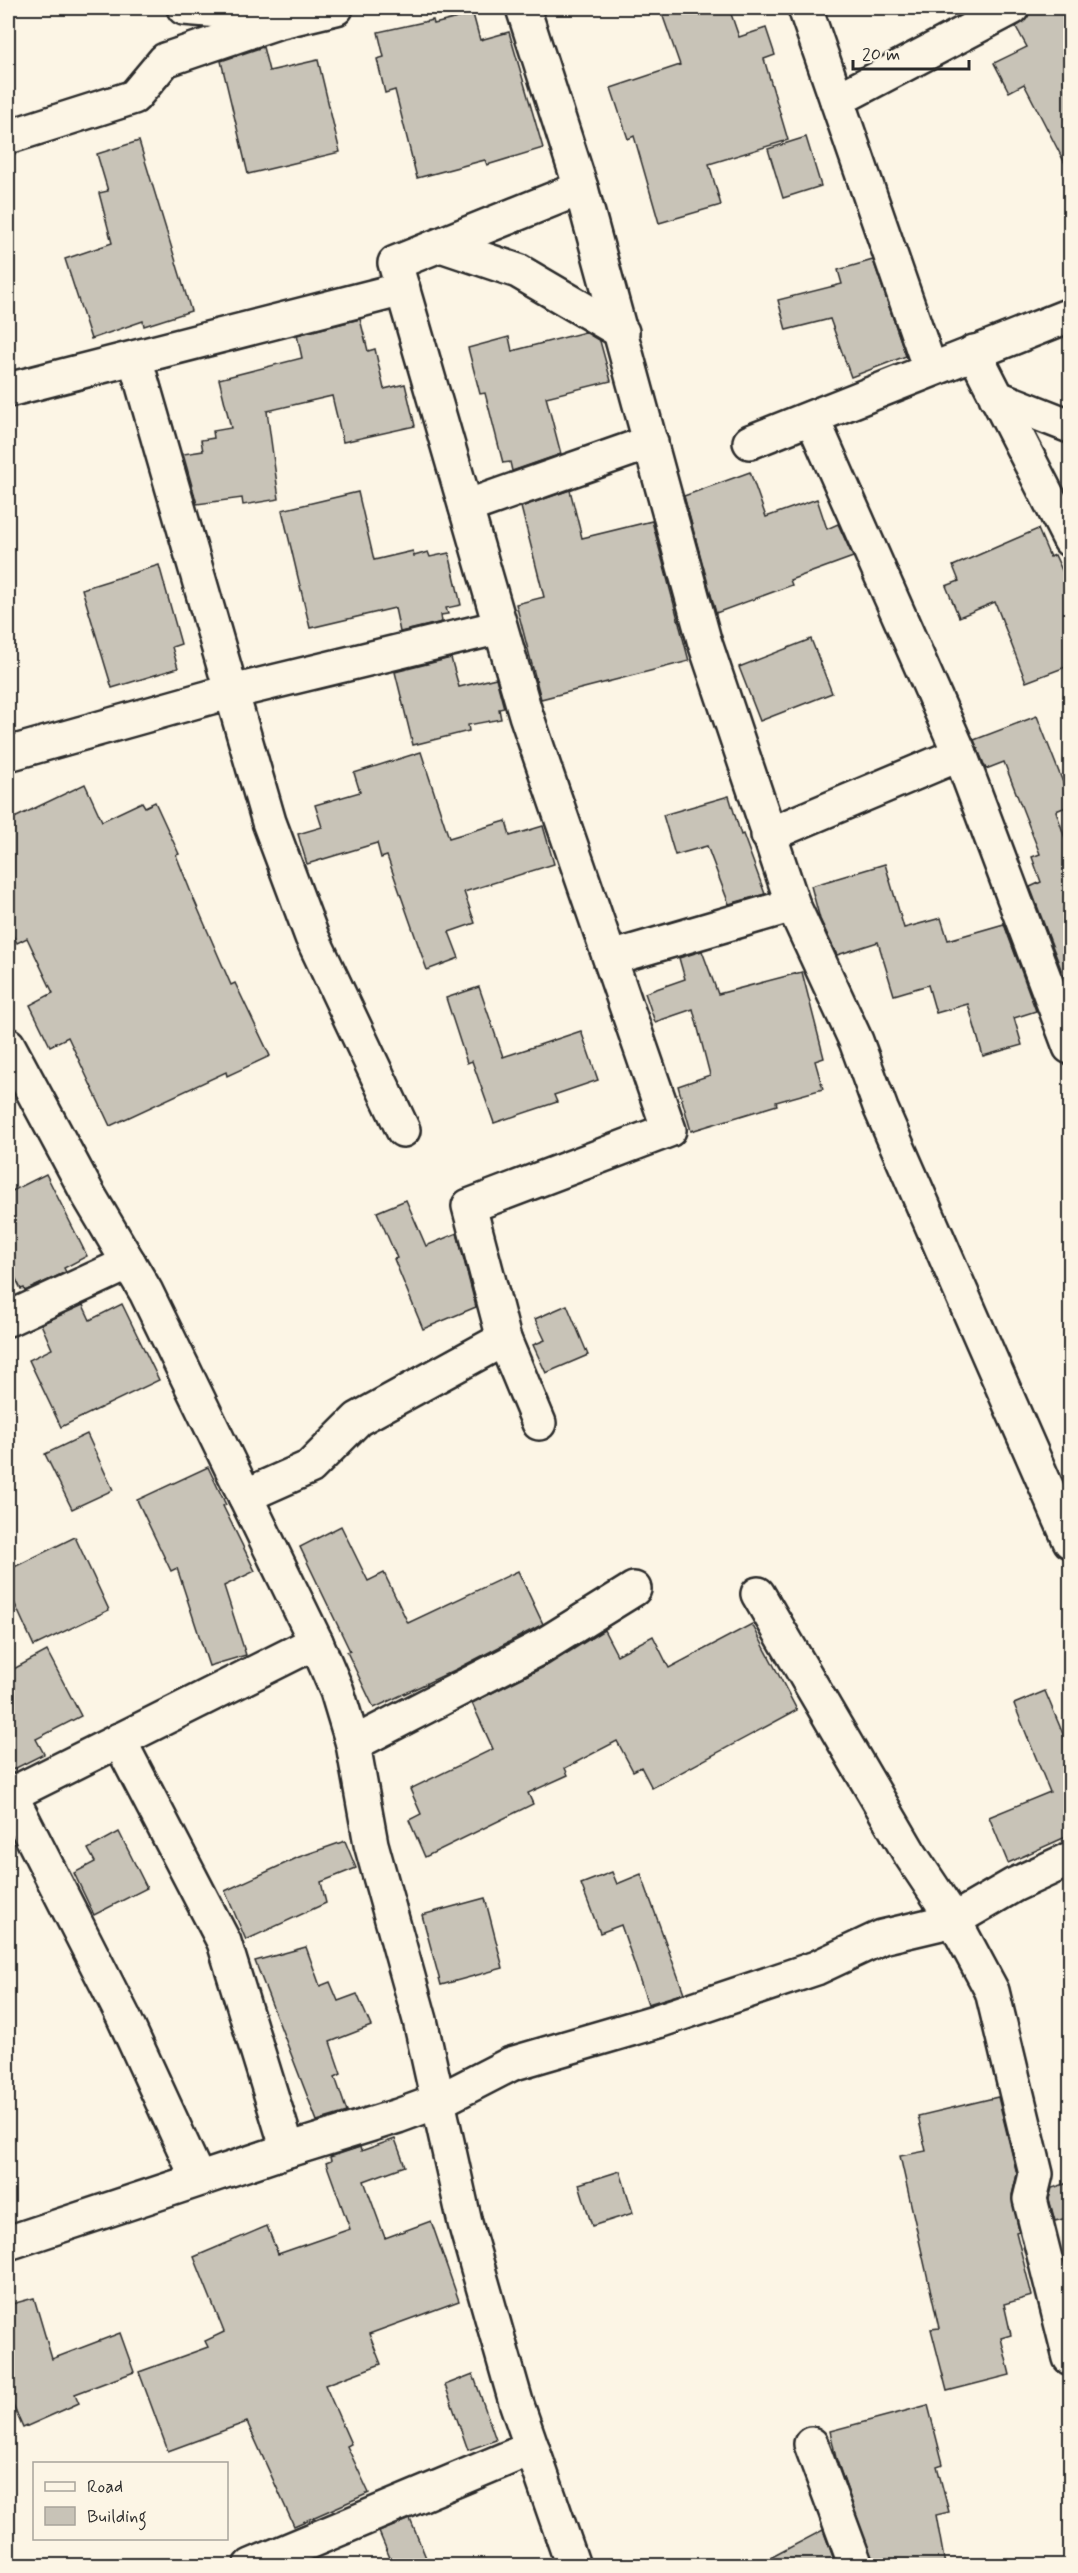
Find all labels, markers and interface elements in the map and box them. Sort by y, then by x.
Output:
scale bar [853,33,968,71]
text: 20 m [862,43,900,67]
legend [33,2462,228,2540]
text: Road [87,2475,123,2499]
text: Building [87,2505,147,2531]

